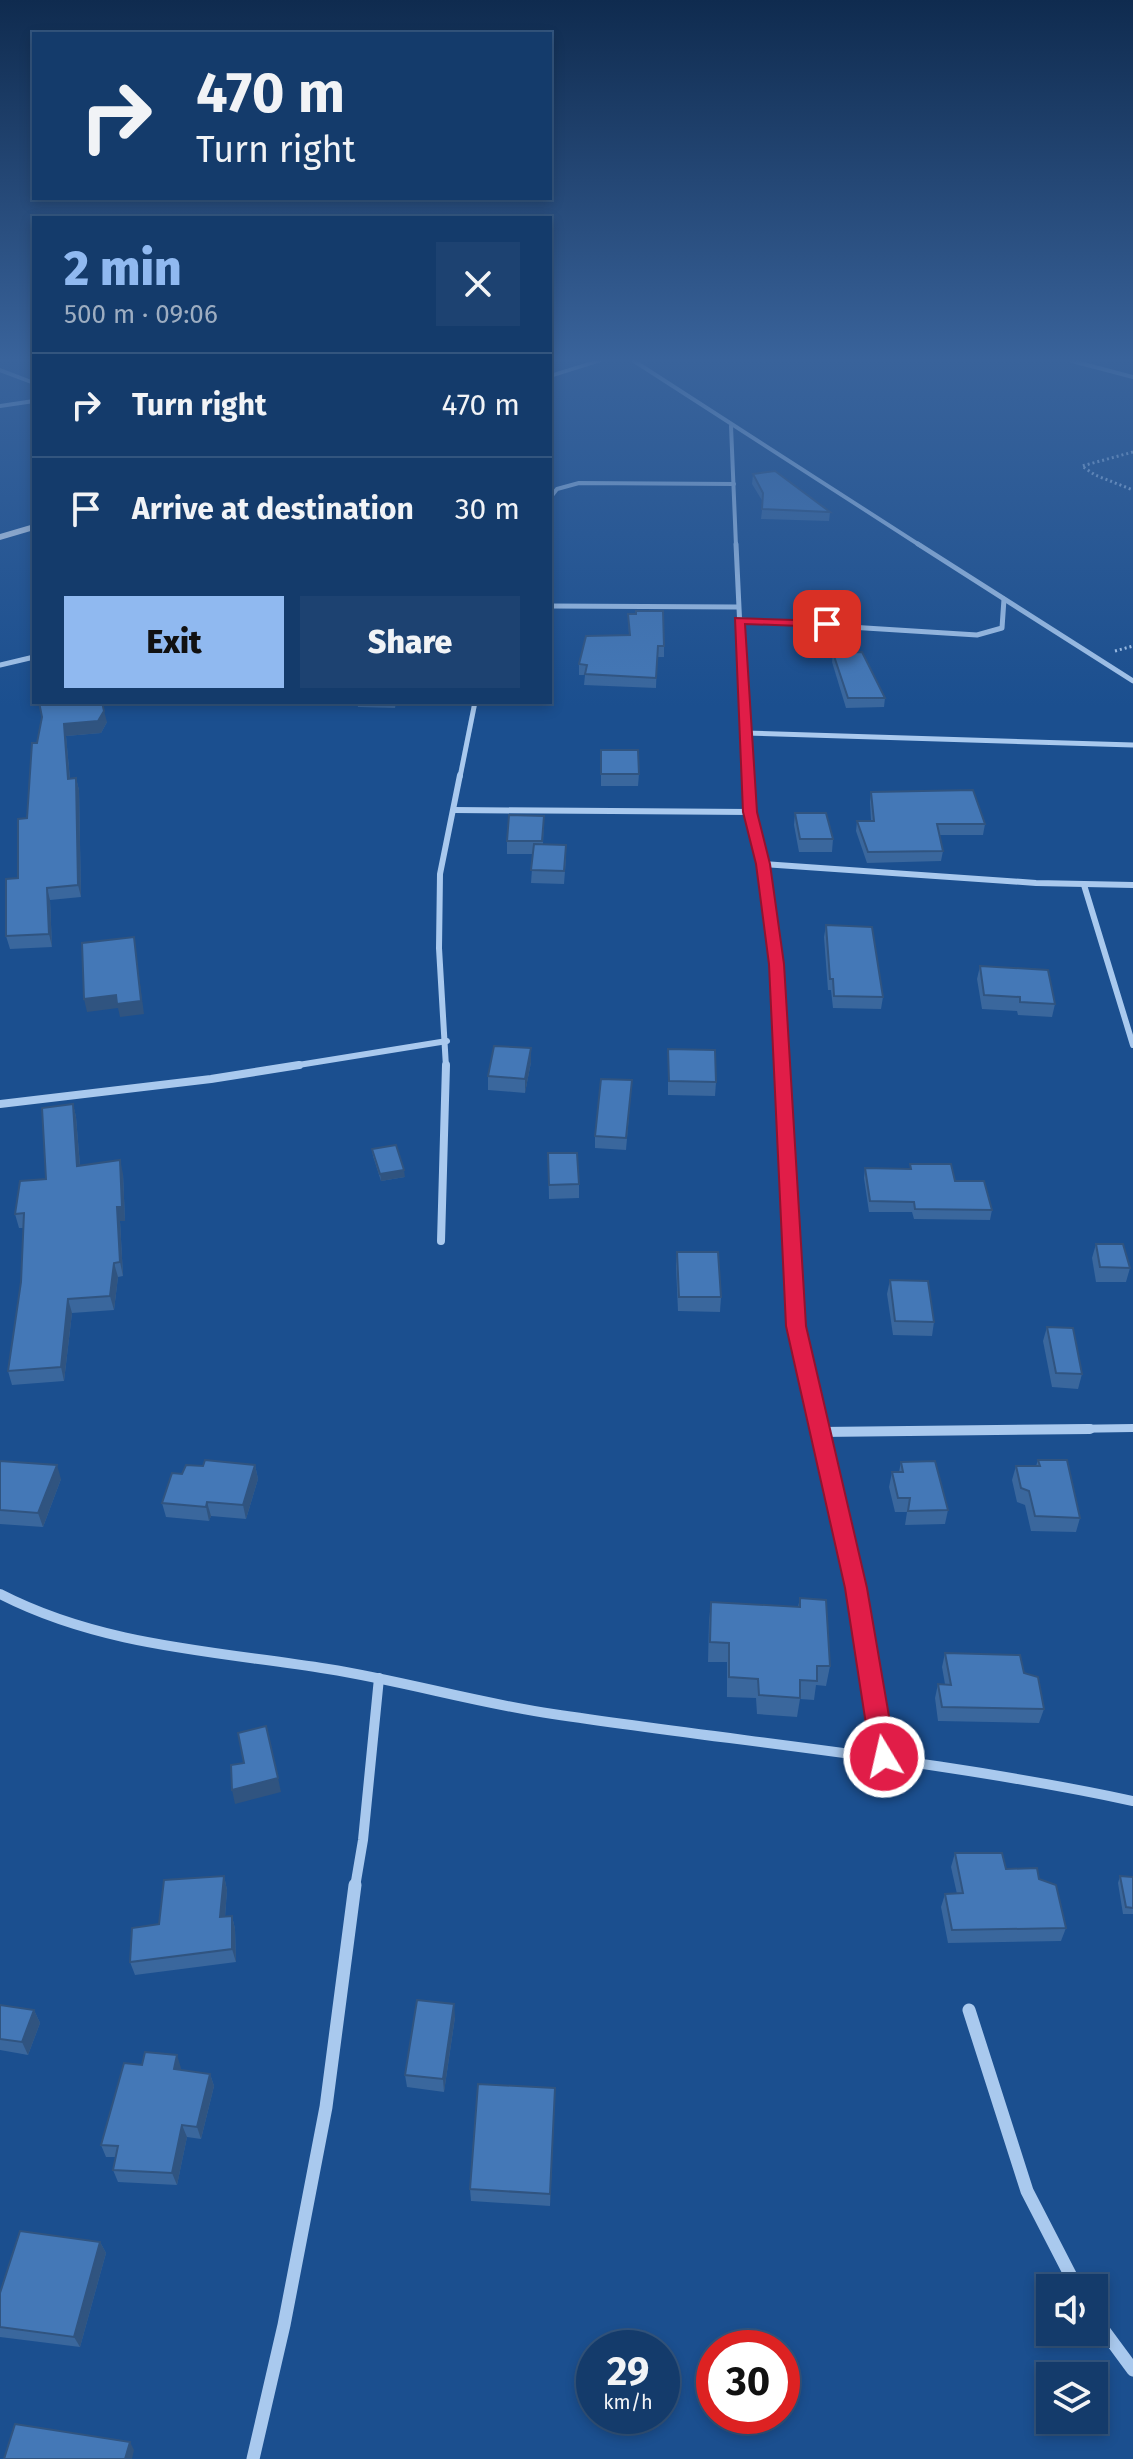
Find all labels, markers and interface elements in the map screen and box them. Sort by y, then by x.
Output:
text: 470 m [196,60,345,127]
icon: right [64,64,168,168]
text: Turn right [196,128,356,172]
text: 2 min [64,240,182,298]
button: close [436,242,520,326]
text: 500 m · 09:06 [64,299,218,330]
icon: right [64,383,108,427]
text: Turn right [132,387,267,423]
text: 470 m [441,387,520,423]
icon: arrive [64,487,108,531]
text: Arrive at destination [132,491,414,527]
text: 30 m [455,491,520,527]
pin [793,590,861,658]
button: Exit [64,596,284,688]
button: Share [300,596,520,688]
icon: arrive [805,602,849,646]
position arrow [842,1715,926,1799]
map controls [1036,2274,1108,2434]
button: sound [1036,2274,1108,2346]
speed limit sign: 30 [696,2330,800,2434]
text: 29 [607,2348,649,2396]
button: layers [1036,2362,1108,2434]
text: km/h [603,2390,653,2414]

